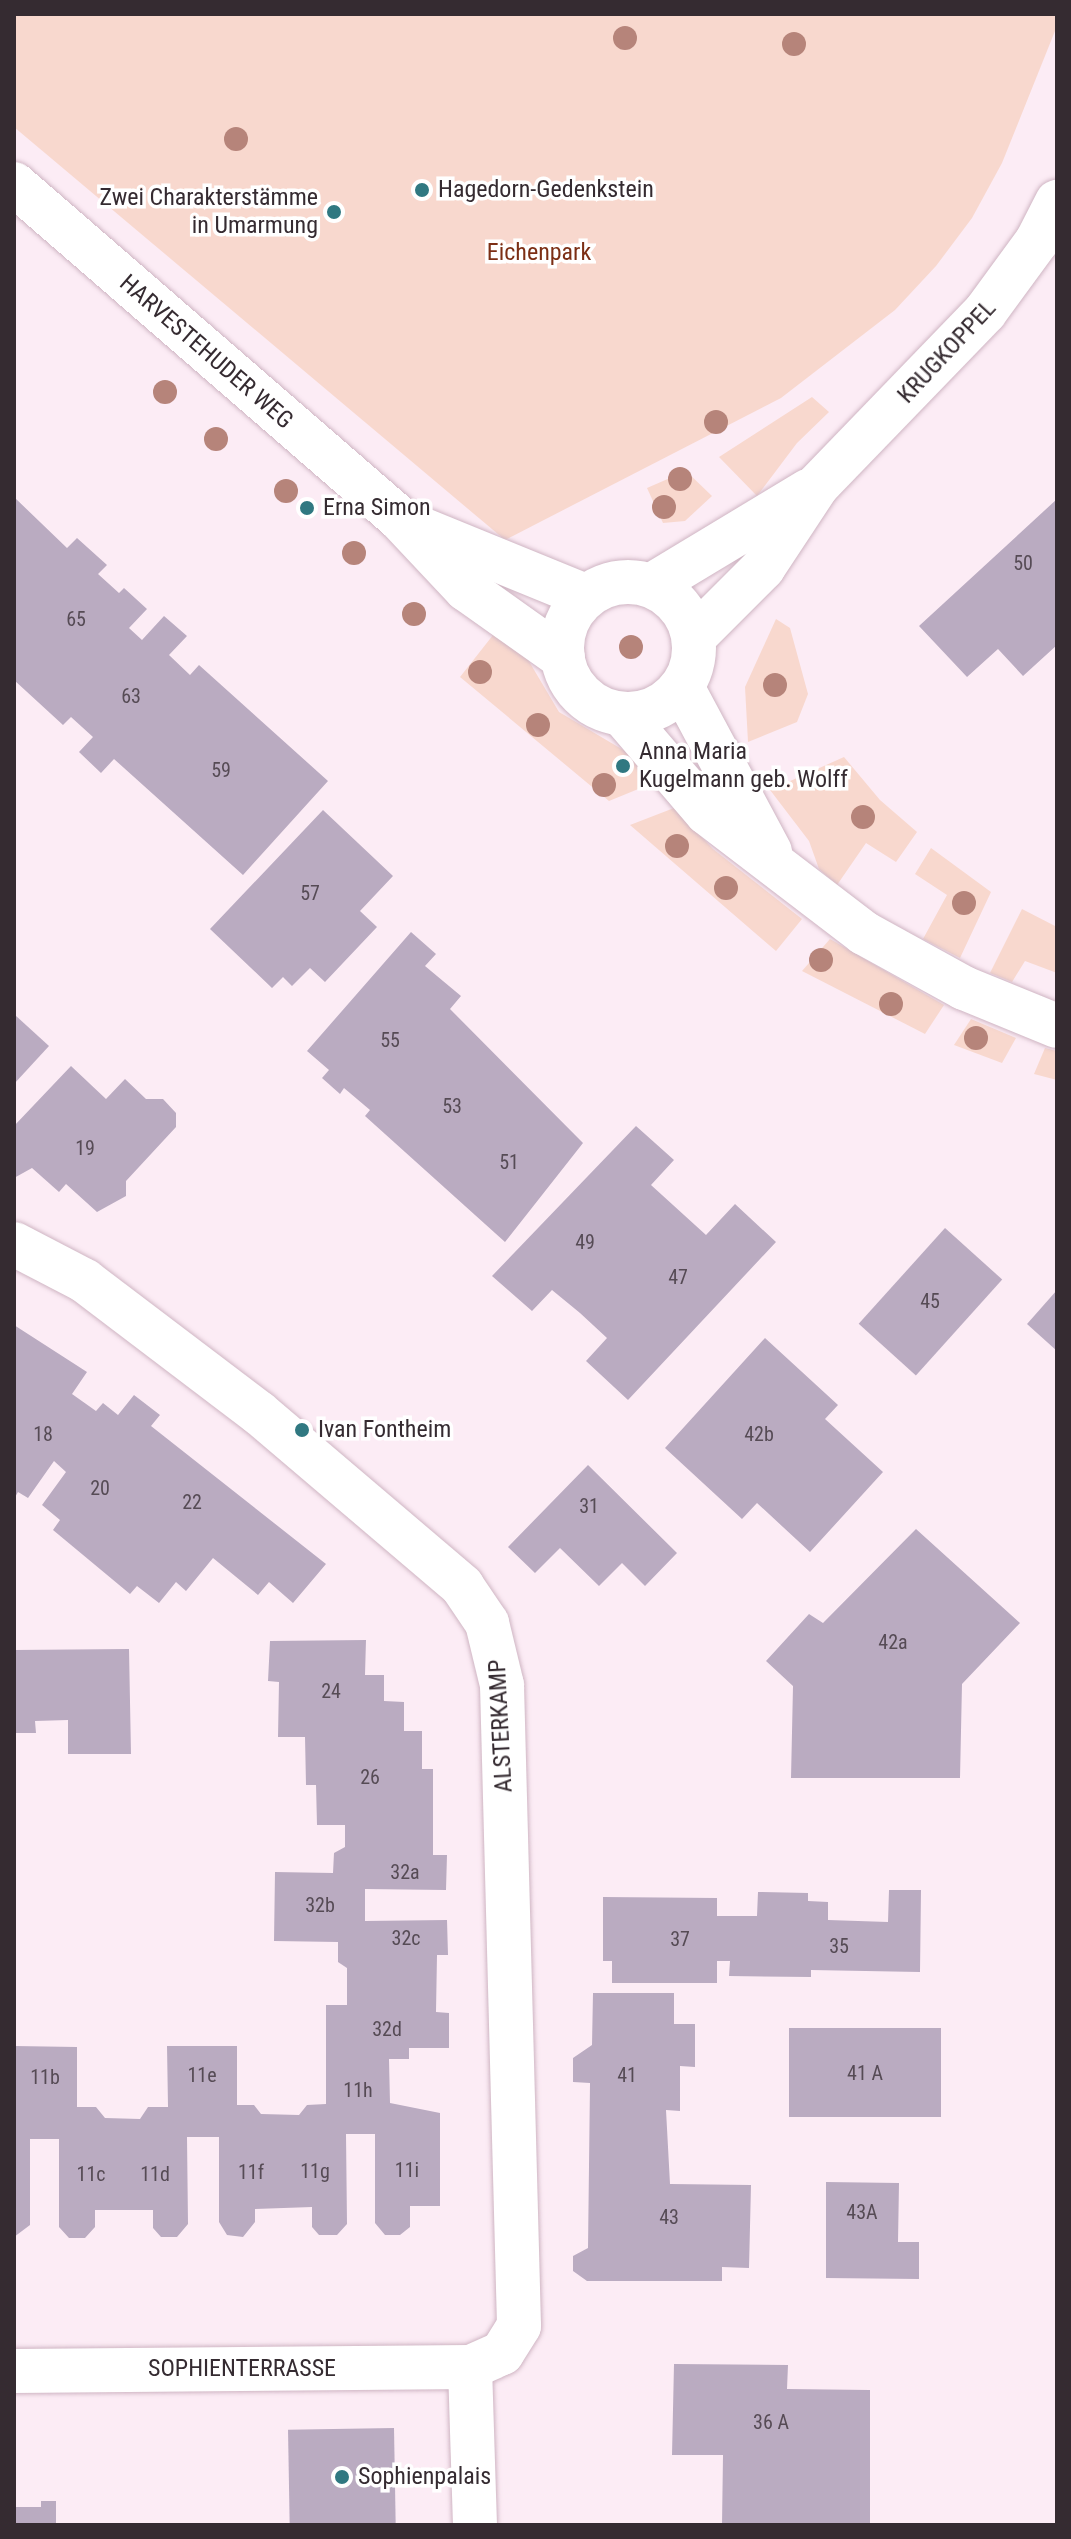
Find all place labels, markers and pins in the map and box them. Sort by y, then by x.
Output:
place label: Hagedorn-Gedenkstein [438,176,654,204]
marker: Hagedorn-Gedenkstein [413,181,431,199]
place label: Zwei Charakterstämme in Umarmung [99,184,318,240]
marker: Zwei Charakterstämme in Umarmung [325,203,343,221]
place label: Erna Simon [323,494,431,522]
marker: Erna Simon [298,499,316,517]
place label: Anna Maria Kugelmann geb. Wolff [639,738,848,794]
marker: Anna Maria Kugelmann geb. Wolff [614,757,632,775]
place label: Ivan Fontheim [318,1416,451,1444]
marker: Ivan Fontheim [293,1421,311,1439]
place label: Sophienpalais [358,2463,491,2491]
marker: Sophienpalais [333,2468,351,2486]

